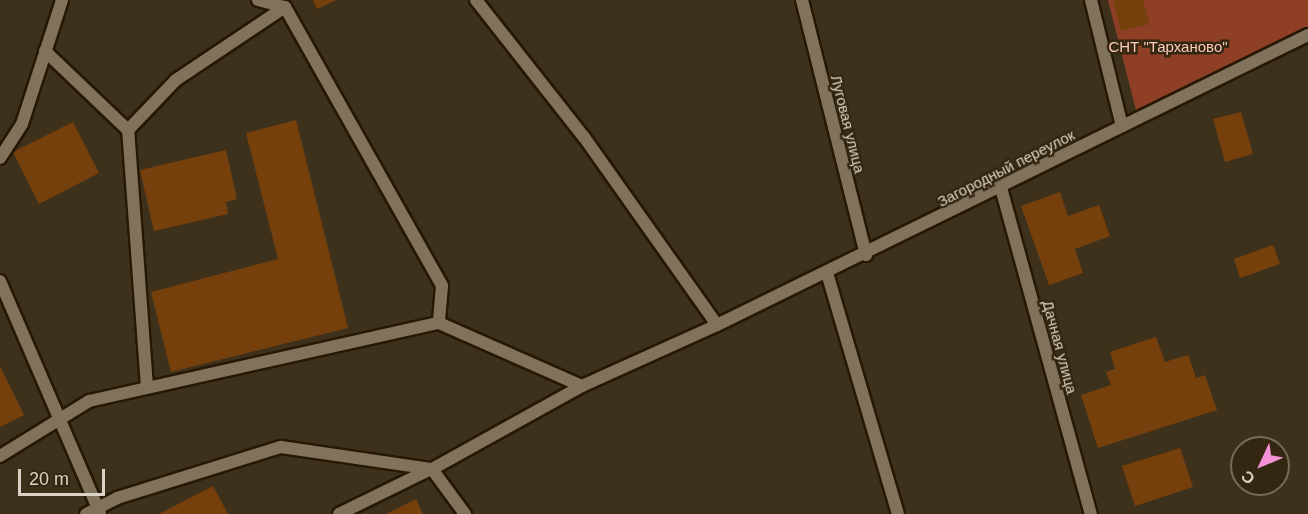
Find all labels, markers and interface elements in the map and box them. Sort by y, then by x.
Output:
park label: СНТ "Тарханово" [1108,38,1228,56]
street label: Луговая улица [827,73,869,175]
street label: Загородный переулок [934,126,1078,210]
street label: Дачная улица [1039,298,1081,396]
north arrow [1230,436,1290,496]
scale bar [21,457,108,495]
text: С [1238,467,1258,488]
text: 20 m [29,469,69,489]

